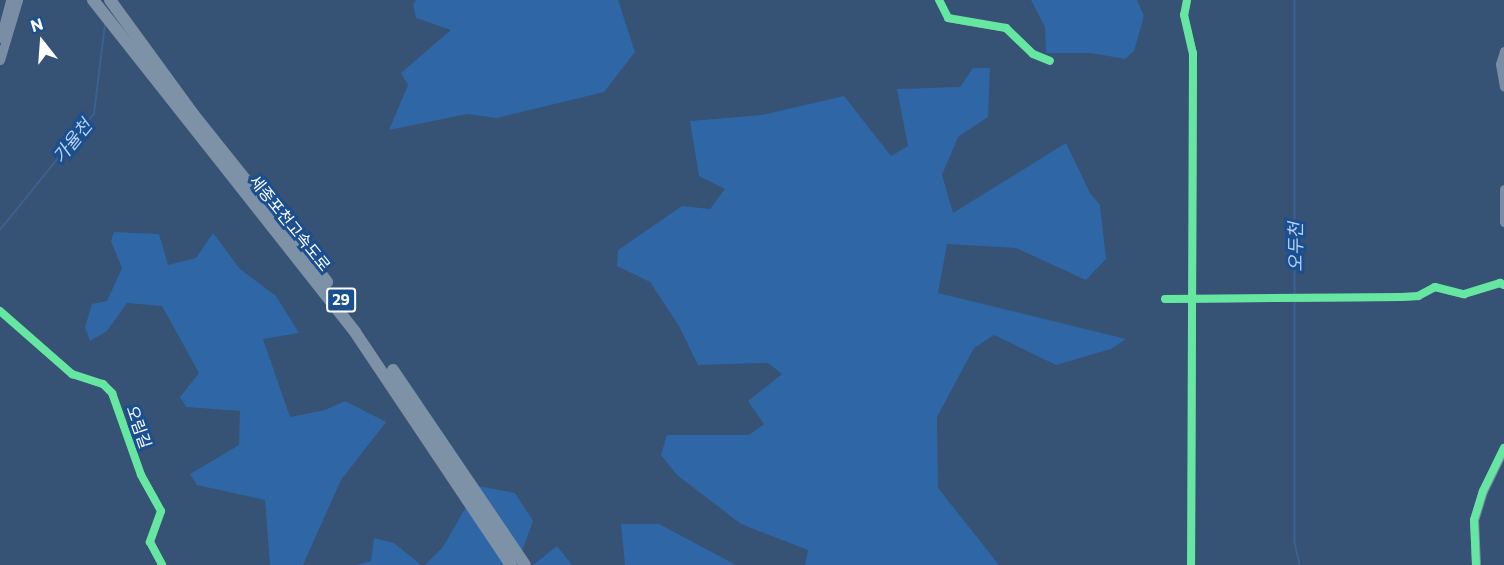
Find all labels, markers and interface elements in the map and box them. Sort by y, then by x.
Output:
north arrow [12,12,72,72]
text: N [28,13,45,35]
water label: 가율천 [48,115,96,167]
street label: 세종포천고속도로 [245,171,335,275]
water label: 오두천 [1284,222,1306,272]
road number: 29 [326,288,356,312]
street label: 오림길 [123,403,155,451]

